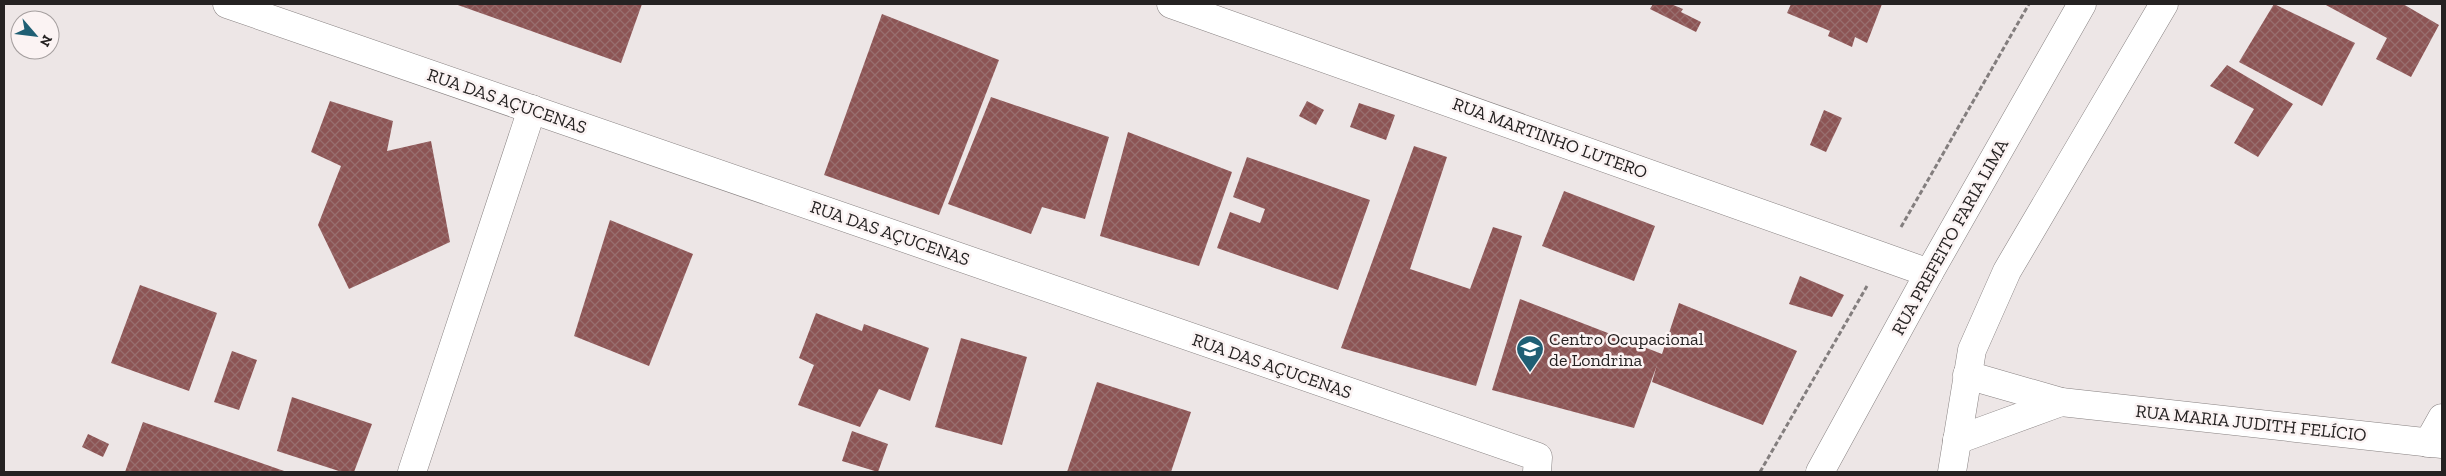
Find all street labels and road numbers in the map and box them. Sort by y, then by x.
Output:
street label: RUA DAS AÇUCENAS [424,63,590,139]
street label: RUA MARTINHO LUTERO [1450,92,1650,184]
street label: RUA PREFEITO FARIA LIMA [1887,135,2013,339]
street label: RUA DAS AÇUCENAS [807,195,973,271]
street label: RUA DAS AÇUCENAS [1189,328,1355,404]
street label: RUA MARIA JUDITH FELÍCIO [2134,400,2368,446]

